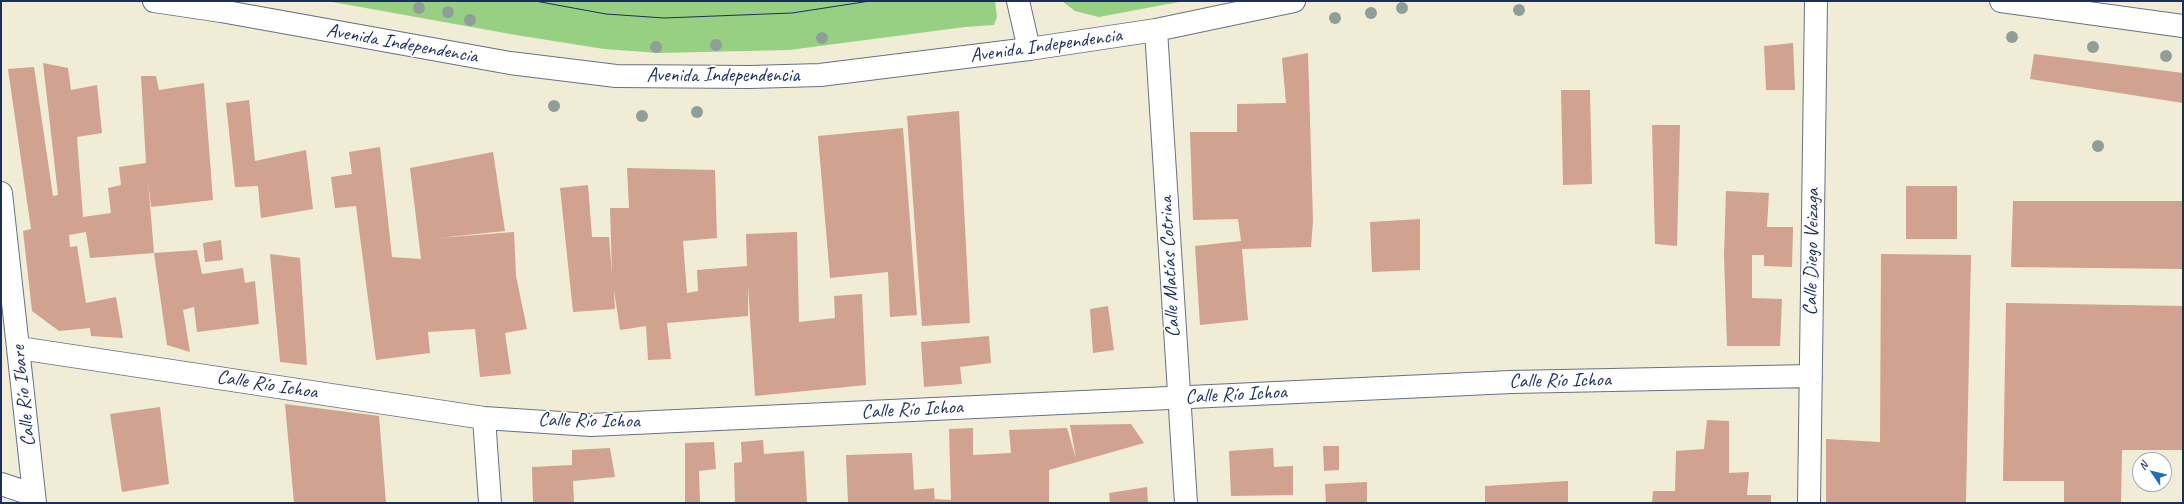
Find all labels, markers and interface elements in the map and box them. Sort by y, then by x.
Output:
street label: Avenida Independencia [325,19,479,69]
street label: Avenida Independencia [969,23,1123,69]
street label: Avenida Independencia [646,64,800,88]
street label: Calle Diego Veizaga [1799,188,1825,316]
street label: Calle Matías Cotrina [1154,196,1186,338]
street label: Calle Río Ibare [7,344,41,448]
street label: Calle Río Ichoa [215,365,319,405]
street label: Calle Río Ichoa [1509,368,1611,394]
street label: Calle Río Ichoa [1185,380,1287,410]
street label: Calle Río Ichoa [861,395,963,425]
street label: Calle Río Ichoa [538,408,640,434]
north arrow [2132,452,2172,492]
text: N [2135,459,2151,472]

